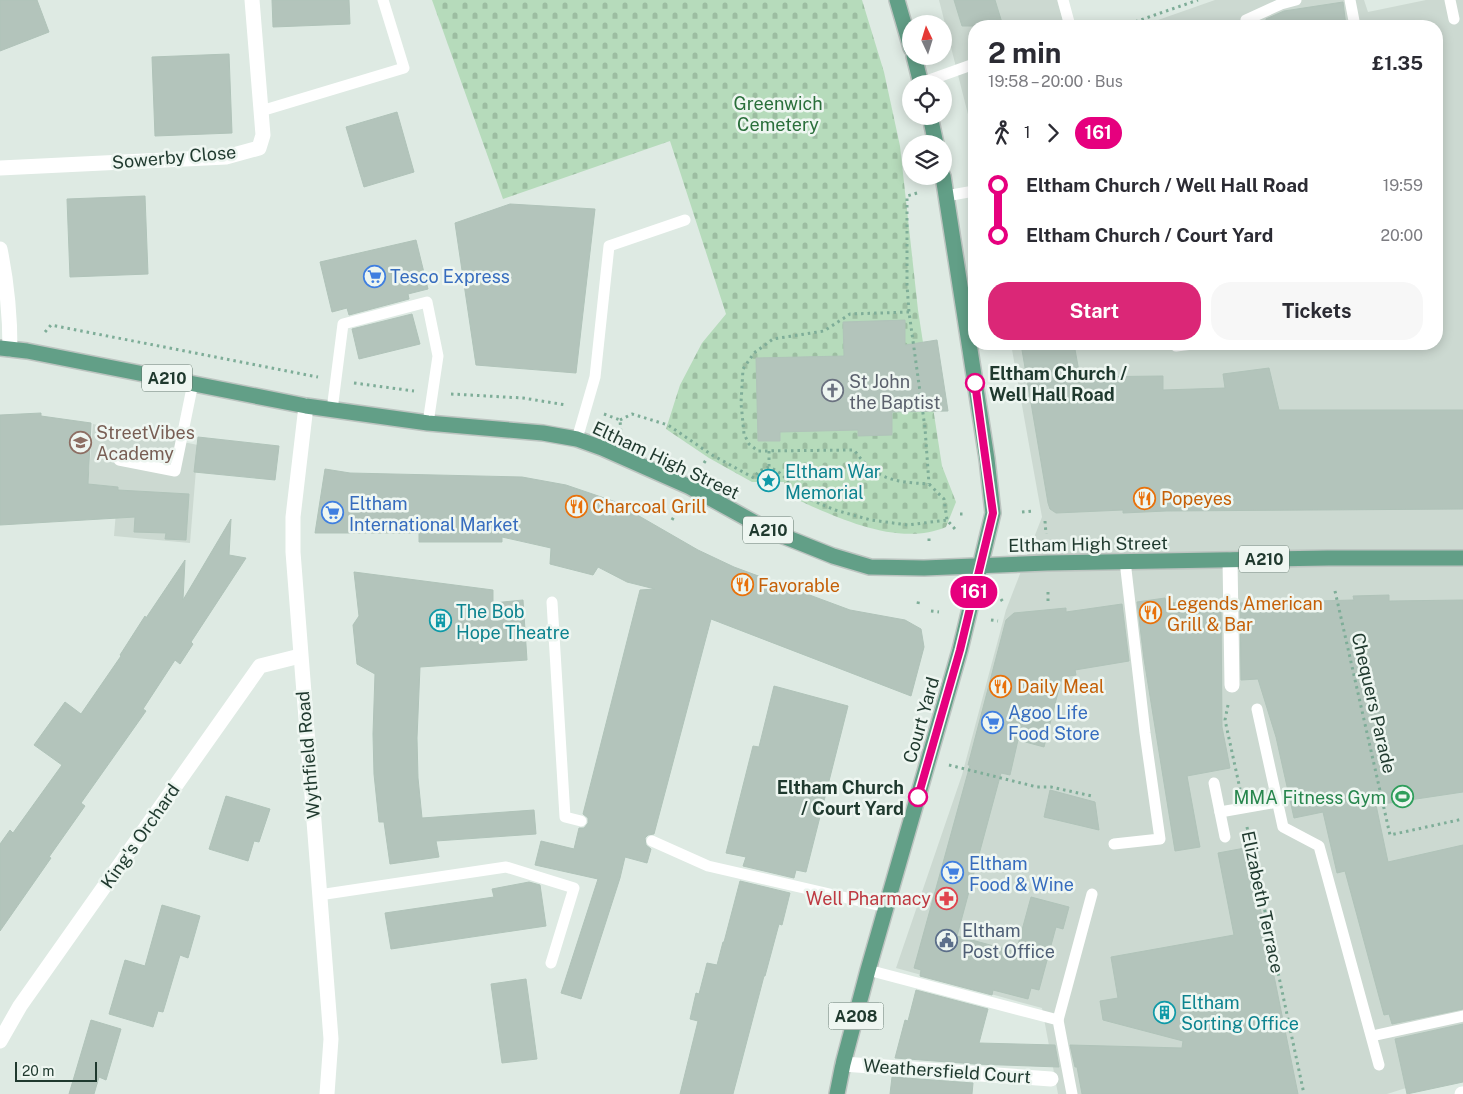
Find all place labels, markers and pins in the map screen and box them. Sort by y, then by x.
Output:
supermarket icon: Tesco Express [362,264,386,288]
place label: Tesco Express [390,266,510,287]
place label: Eltham Church / Well Hall Road [989,363,1127,405]
place label: St John the Baptist [849,371,941,413]
marker: Eltham Church / Well Hall Road [965,373,985,393]
church icon: St John the Baptist [821,379,845,403]
place label: StreetVibes Academy [96,422,195,464]
school or university icon: StreetVibes Academy [68,430,92,454]
place label: Eltham War Memorial [785,461,881,503]
place icon: Eltham War Memorial [757,469,781,493]
restaurant icon: Popeyes [1133,486,1157,510]
place label: Popeyes [1161,488,1232,509]
place label: Eltham International Market [349,493,519,535]
restaurant icon: Charcoal Grill [564,494,588,518]
place label: Charcoal Grill [592,496,707,517]
supermarket icon: Eltham International Market [321,501,345,525]
restaurant icon: Favorable [730,573,754,597]
place label: Favorable [758,575,840,596]
place label: Legends American Grill & Bar [1167,593,1323,635]
place label: The Bob Hope Theatre [456,601,570,643]
restaurant icon: Legends American Grill & Bar [1139,601,1163,625]
building icon: The Bob Hope Theatre [428,609,452,633]
restaurant icon: Daily Meal [989,674,1013,698]
place label: Daily Meal [1017,676,1104,697]
place label: Agoo Life Food Store [1008,702,1100,744]
supermarket icon: Agoo Life Food Store [980,710,1004,734]
place label: Eltham Church / Court Yard [777,777,904,819]
sports icon: MMA Fitness Gym [1390,785,1414,809]
marker: Eltham Church / Court Yard [908,787,928,807]
place label: MMA Fitness Gym [1233,787,1386,808]
place label: Eltham Food & Wine [969,853,1074,895]
supermarket icon: Eltham Food & Wine [941,861,965,885]
pharmacy icon: Well Pharmacy [935,886,959,910]
place label: Well Pharmacy [806,888,931,909]
place label: Eltham Post Office [962,920,1055,962]
public building icon: Eltham Post Office [934,928,958,952]
place label: Eltham Sorting Office [1181,992,1299,1034]
building icon: Eltham Sorting Office [1153,1000,1177,1024]

